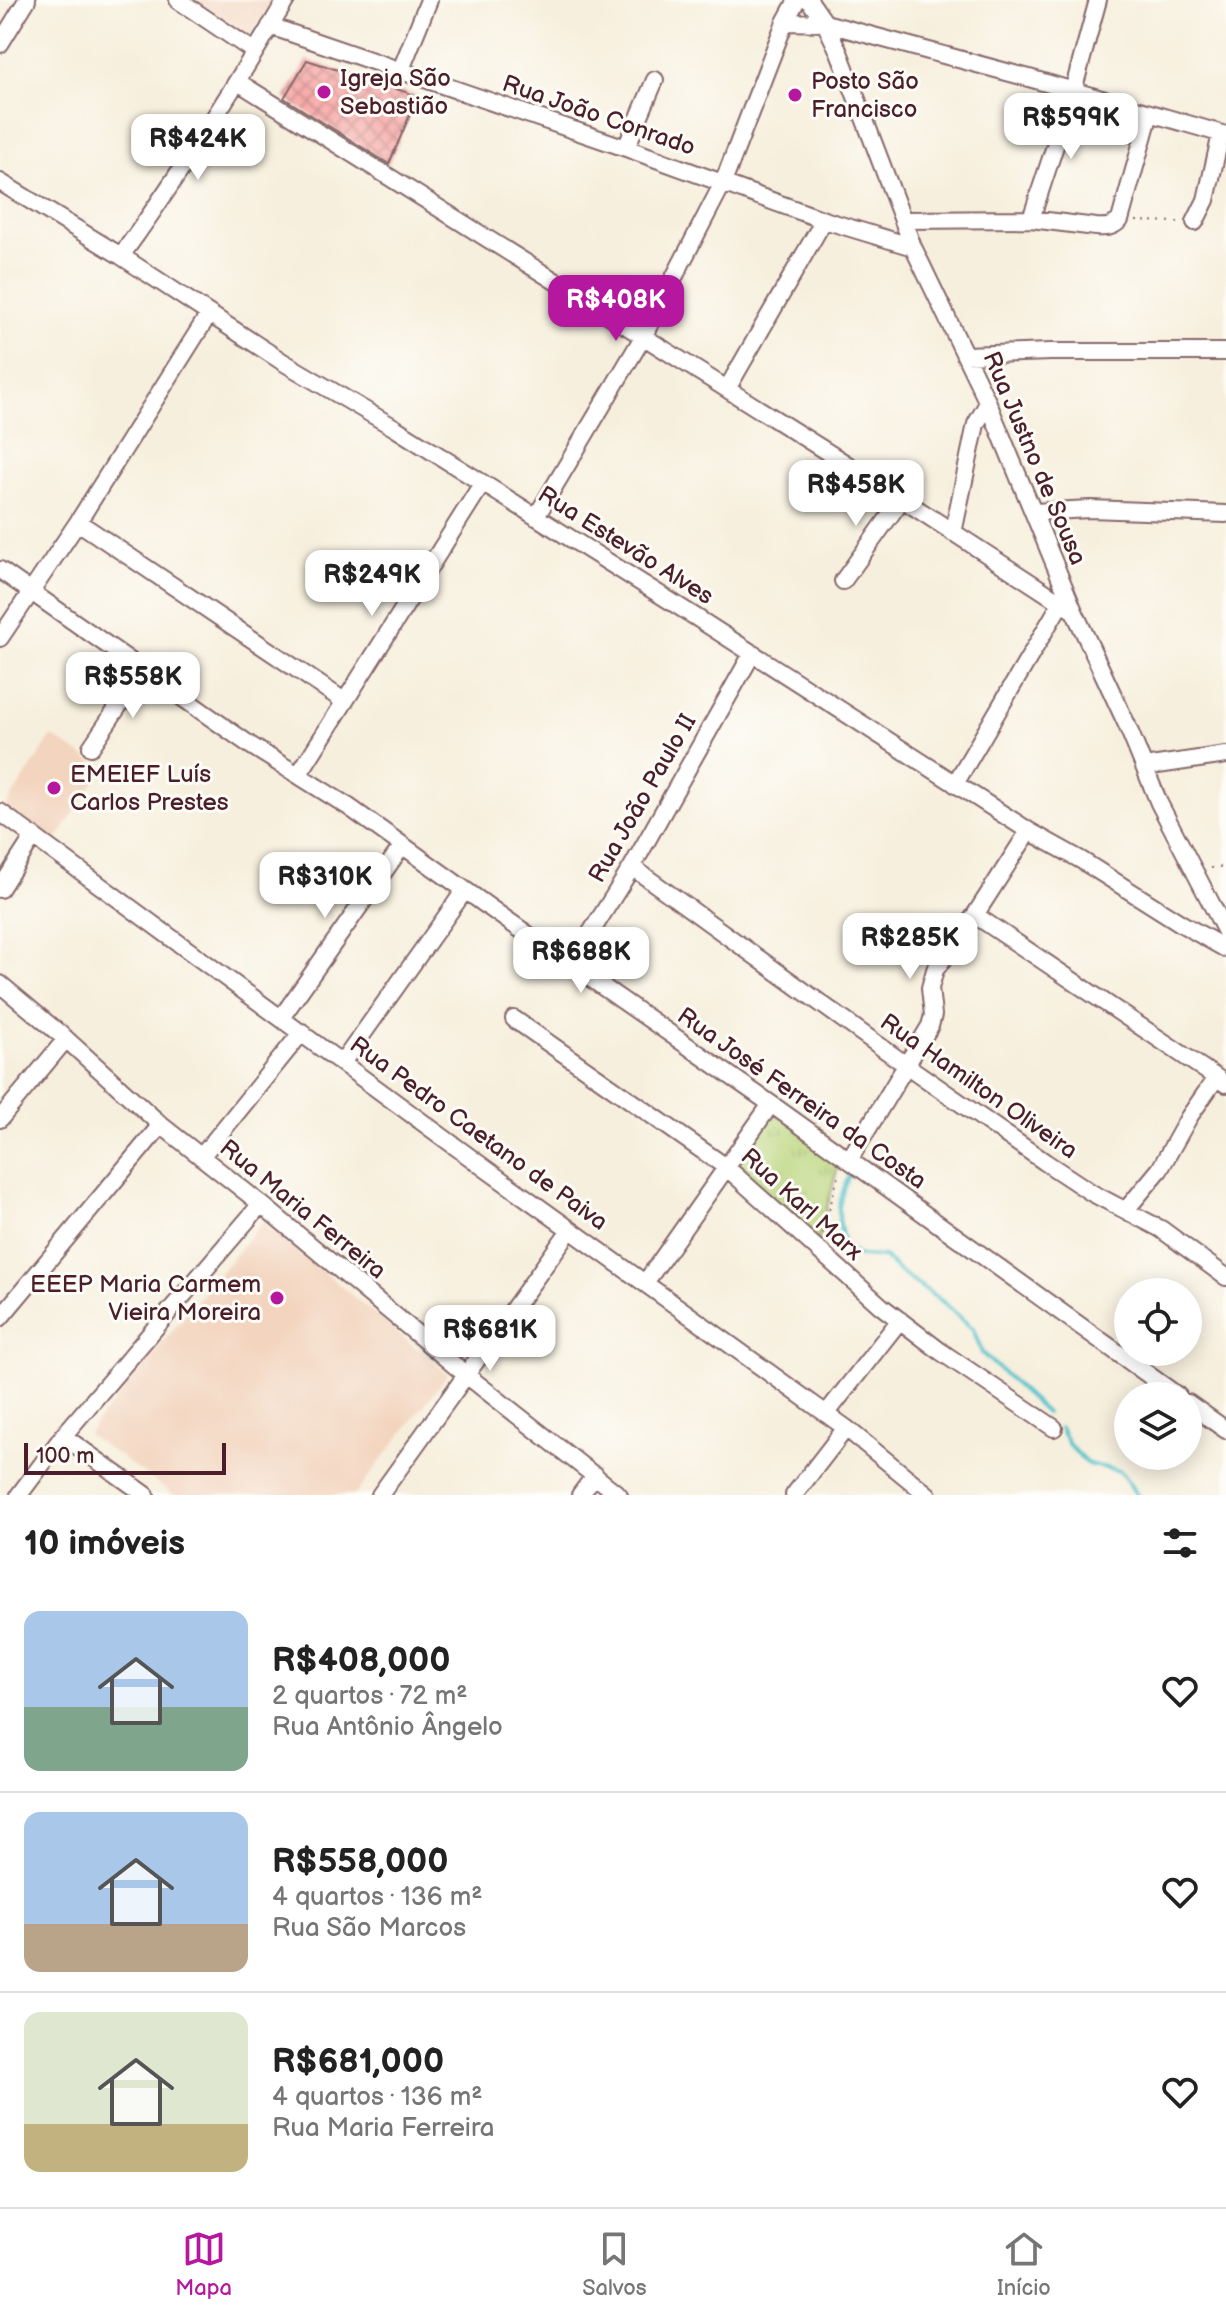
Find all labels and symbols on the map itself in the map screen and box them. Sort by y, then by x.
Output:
place label: Igreja São Sebastião [340,64,451,121]
place label: Posto São Francisco [811,67,919,124]
street label: Rua João Conrado [499,69,699,162]
marker: Igreja São Sebastião [315,83,333,101]
marker: Posto São Francisco [786,86,804,104]
pin: R$599K [1006,93,1136,161]
pin: R$424K [133,114,263,182]
pin: R$408K [551,275,681,343]
street label: Rua Justno de Sousa [977,347,1093,569]
pin: R$458K [791,460,921,528]
street label: Rua Estevão Alves [533,480,719,611]
pin: R$249K [307,550,437,618]
pin: R$558K [68,652,198,720]
street label: Rua João Paulo II [582,709,702,888]
place label: EMEIEF Luís Carlos Prestes [70,760,229,817]
marker: EMEIEF Luís Carlos Prestes [45,779,63,797]
pin: R$310K [260,852,390,920]
pin: R$285K [845,913,975,981]
pin: R$688K [516,927,646,995]
street label: Rua José Ferreira da Costa [672,1001,932,1195]
street label: Rua Hamilton Oliveira [875,1007,1083,1165]
street label: Rua Pedro Caetano de Paiva [344,1030,613,1237]
street label: Rua Maria Ferreira [214,1133,392,1285]
street label: Rua Karl Marx [735,1142,869,1267]
place label: EEEP Maria Carmem Vieira Moreira [30,1270,261,1327]
marker: EEEP Maria Carmem Vieira Moreira [268,1289,286,1307]
pin: R$681K [425,1305,555,1373]
scale bar [24,1439,226,1475]

